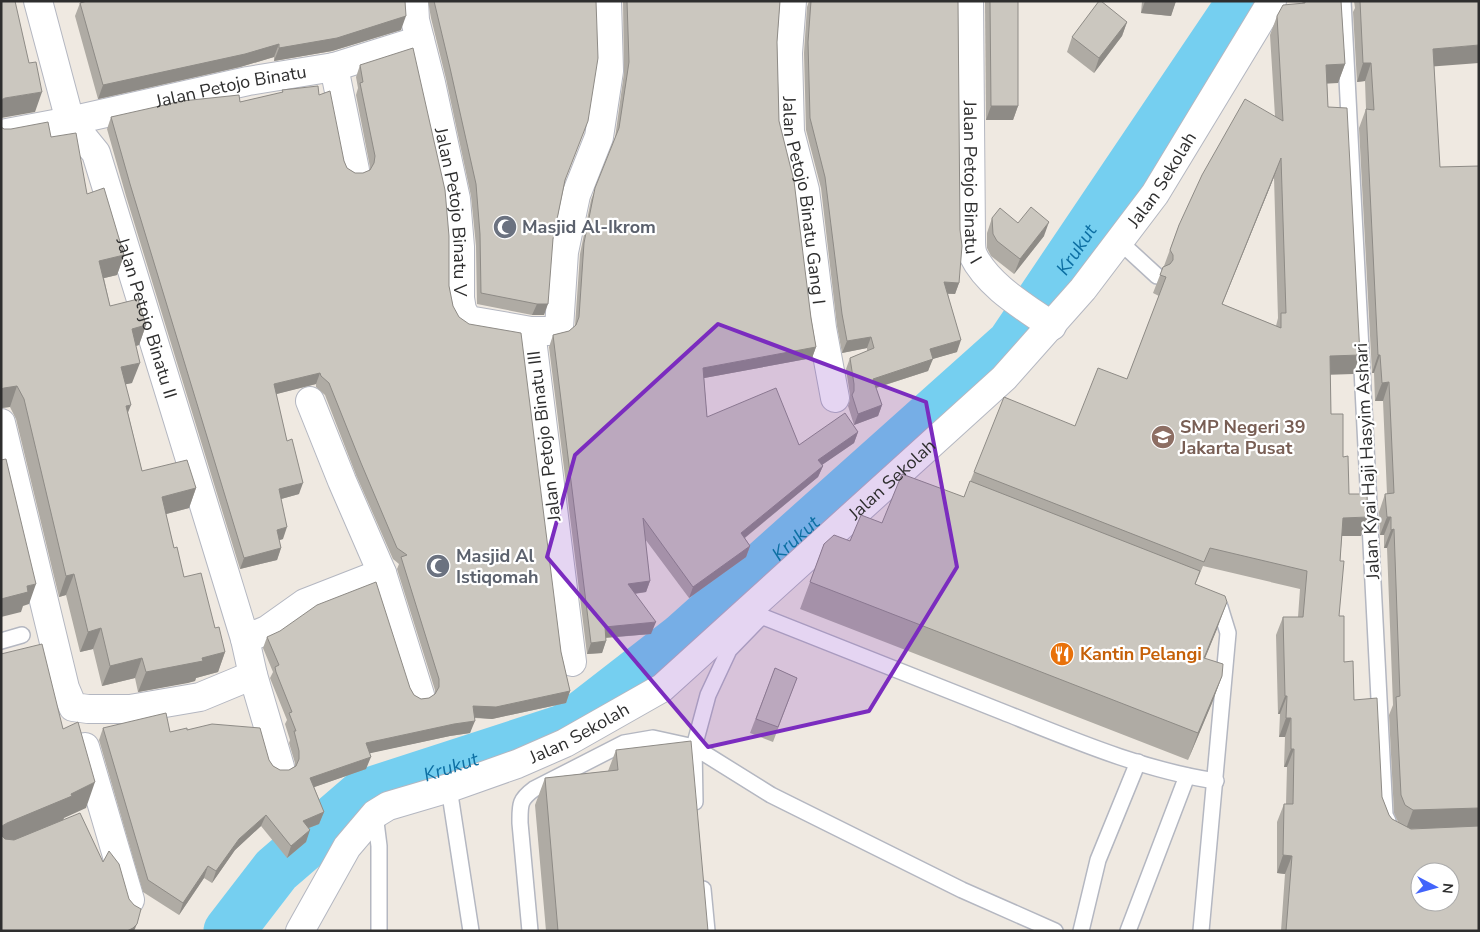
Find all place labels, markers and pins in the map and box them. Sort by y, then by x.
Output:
mosque icon: Masjid Al-Ikrom [492,214,518,240]
place label: Masjid Al-Ikrom [522,215,656,239]
place label: SMP Negeri 39 Jakarta Pusat [1179,415,1306,460]
school or university icon: SMP Negeri 39 Jakarta Pusat [1150,424,1176,450]
place label: Masjid Al Istiqomah [456,544,539,589]
mosque icon: Masjid Al Istiqomah [425,553,451,579]
restaurant icon: Kantin Pelangi [1049,641,1075,667]
place label: Kantin Pelangi [1080,642,1202,666]

